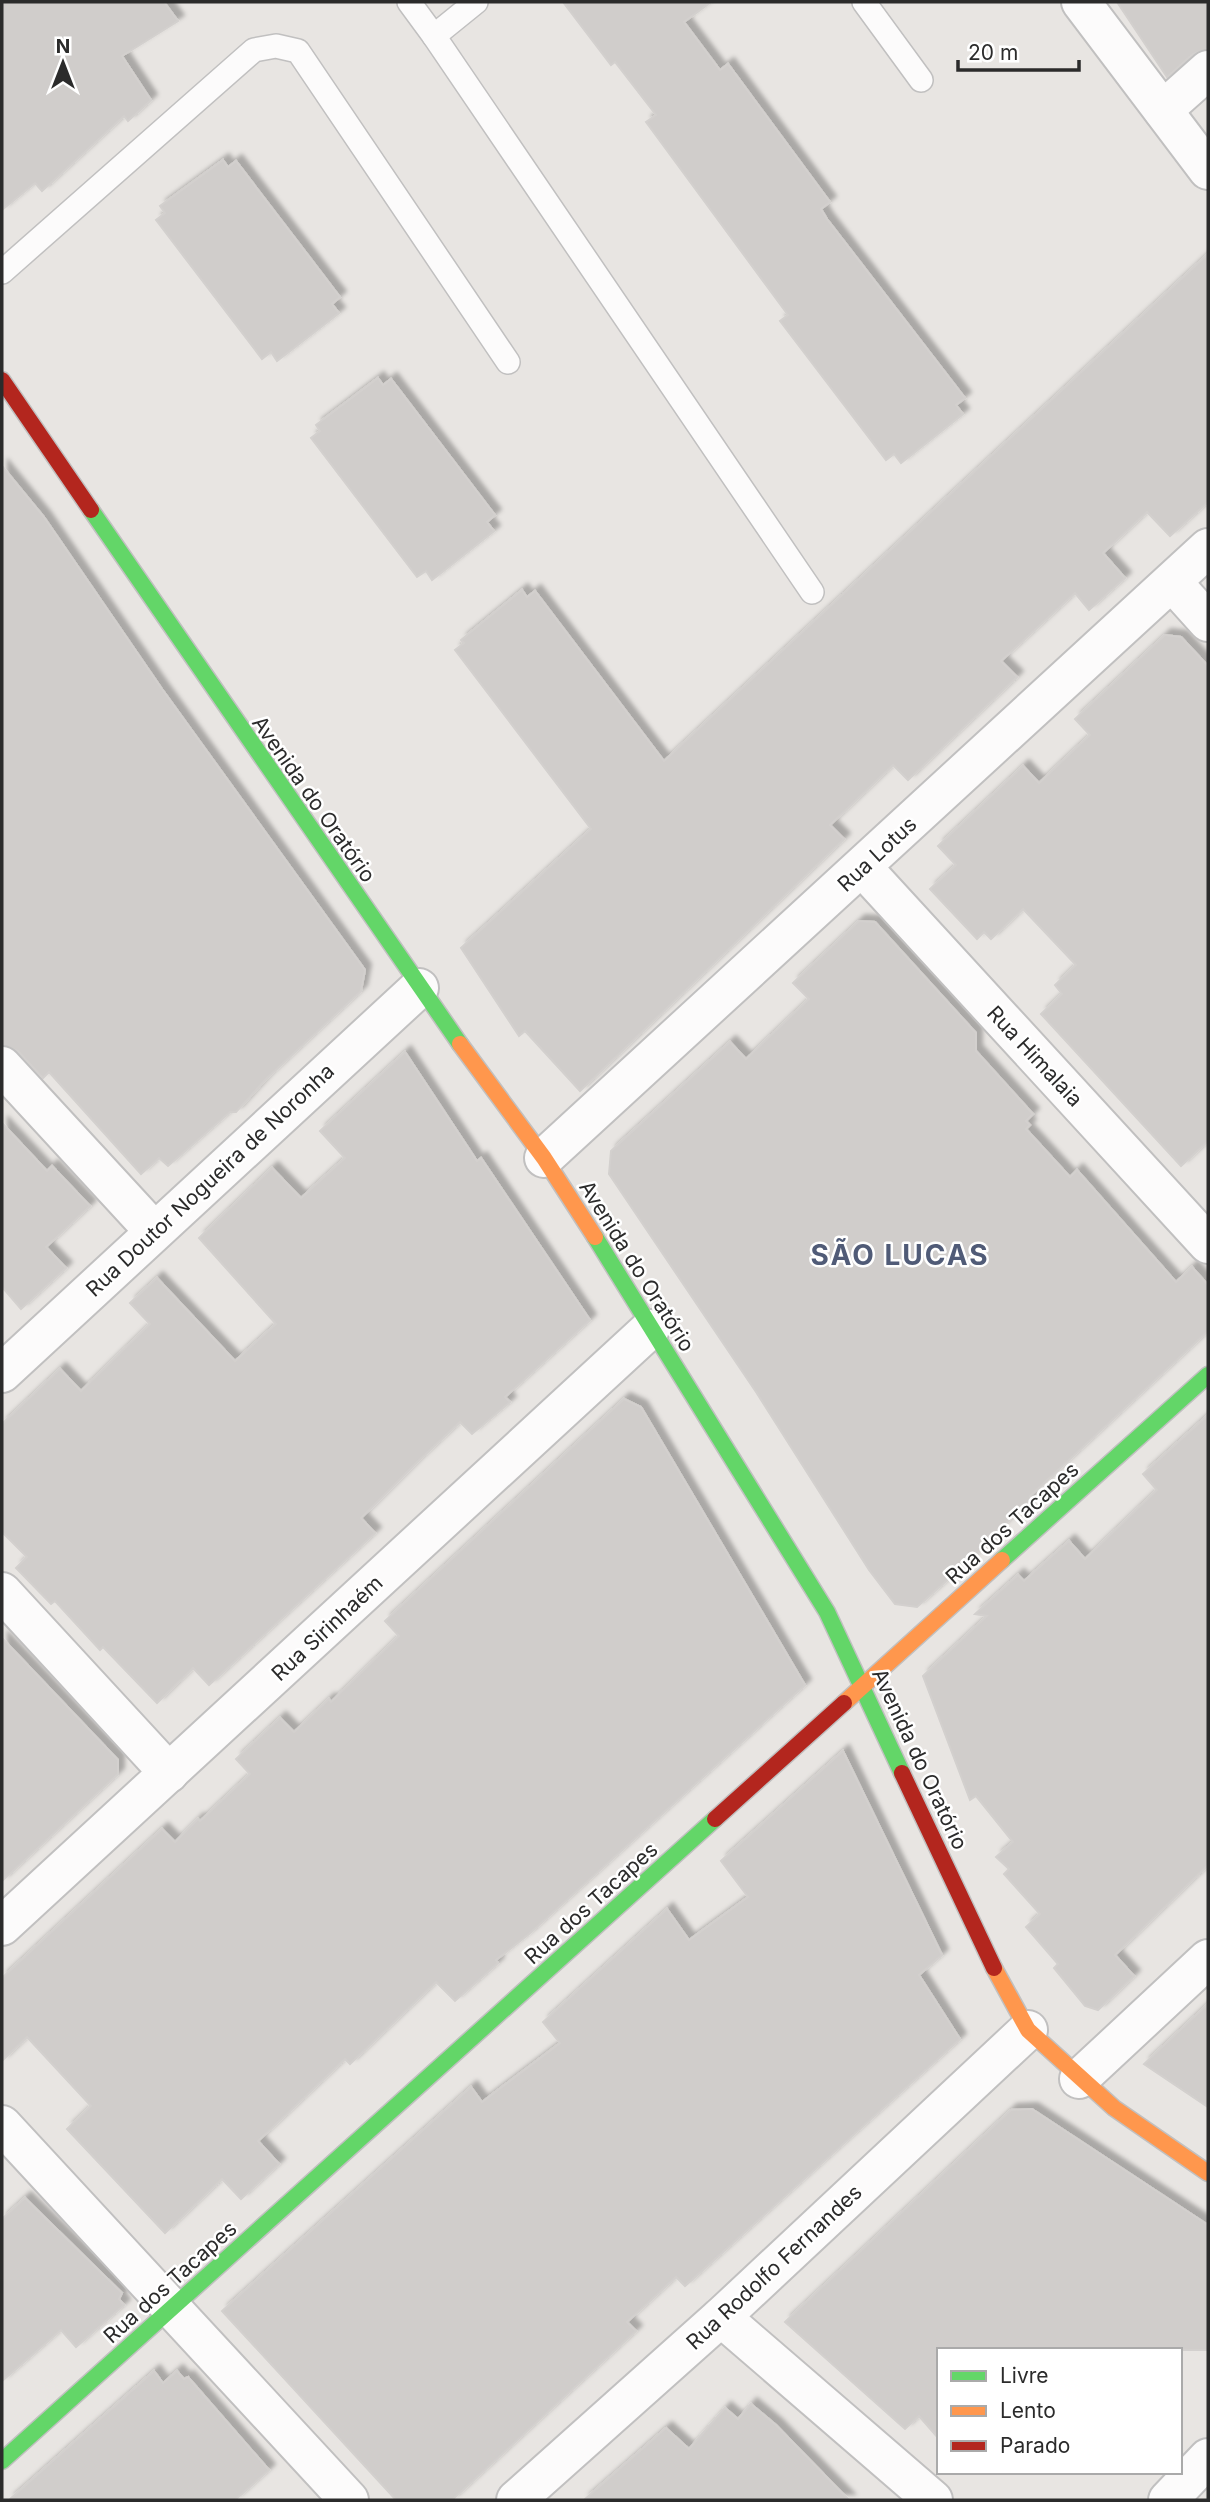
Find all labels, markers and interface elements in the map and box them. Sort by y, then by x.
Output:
north arrow [28,28,98,98]
scale bar [958,28,1079,72]
text: N [56,35,70,58]
text: 20 m [968,40,1018,65]
street label: Avenida do Oratório [247,711,381,887]
street label: Rua Lotus [832,811,922,897]
street label: Rua Himalaia [982,1001,1088,1111]
street label: Rua Doutor Nogueira de Noronha [81,1058,339,1302]
street label: Avenida do Oratório [574,1176,700,1356]
district label: SÃO LUCAS [811,1238,989,1272]
street label: Rua dos Tacapes [940,1457,1084,1589]
street label: Rua Sirinhaém [266,1570,388,1686]
street label: Avenida do Oratório [867,1664,973,1854]
street label: Rua dos Tacapes [519,1837,663,1969]
street label: Rua Rodolfo Fernandes [681,2179,867,2355]
street label: Rua dos Tacapes [98,2216,242,2348]
legend [937,2348,1182,2474]
text: Livre [1000,2363,1049,2388]
text: Lento [1000,2398,1056,2423]
text: Parado [1000,2433,1070,2458]

